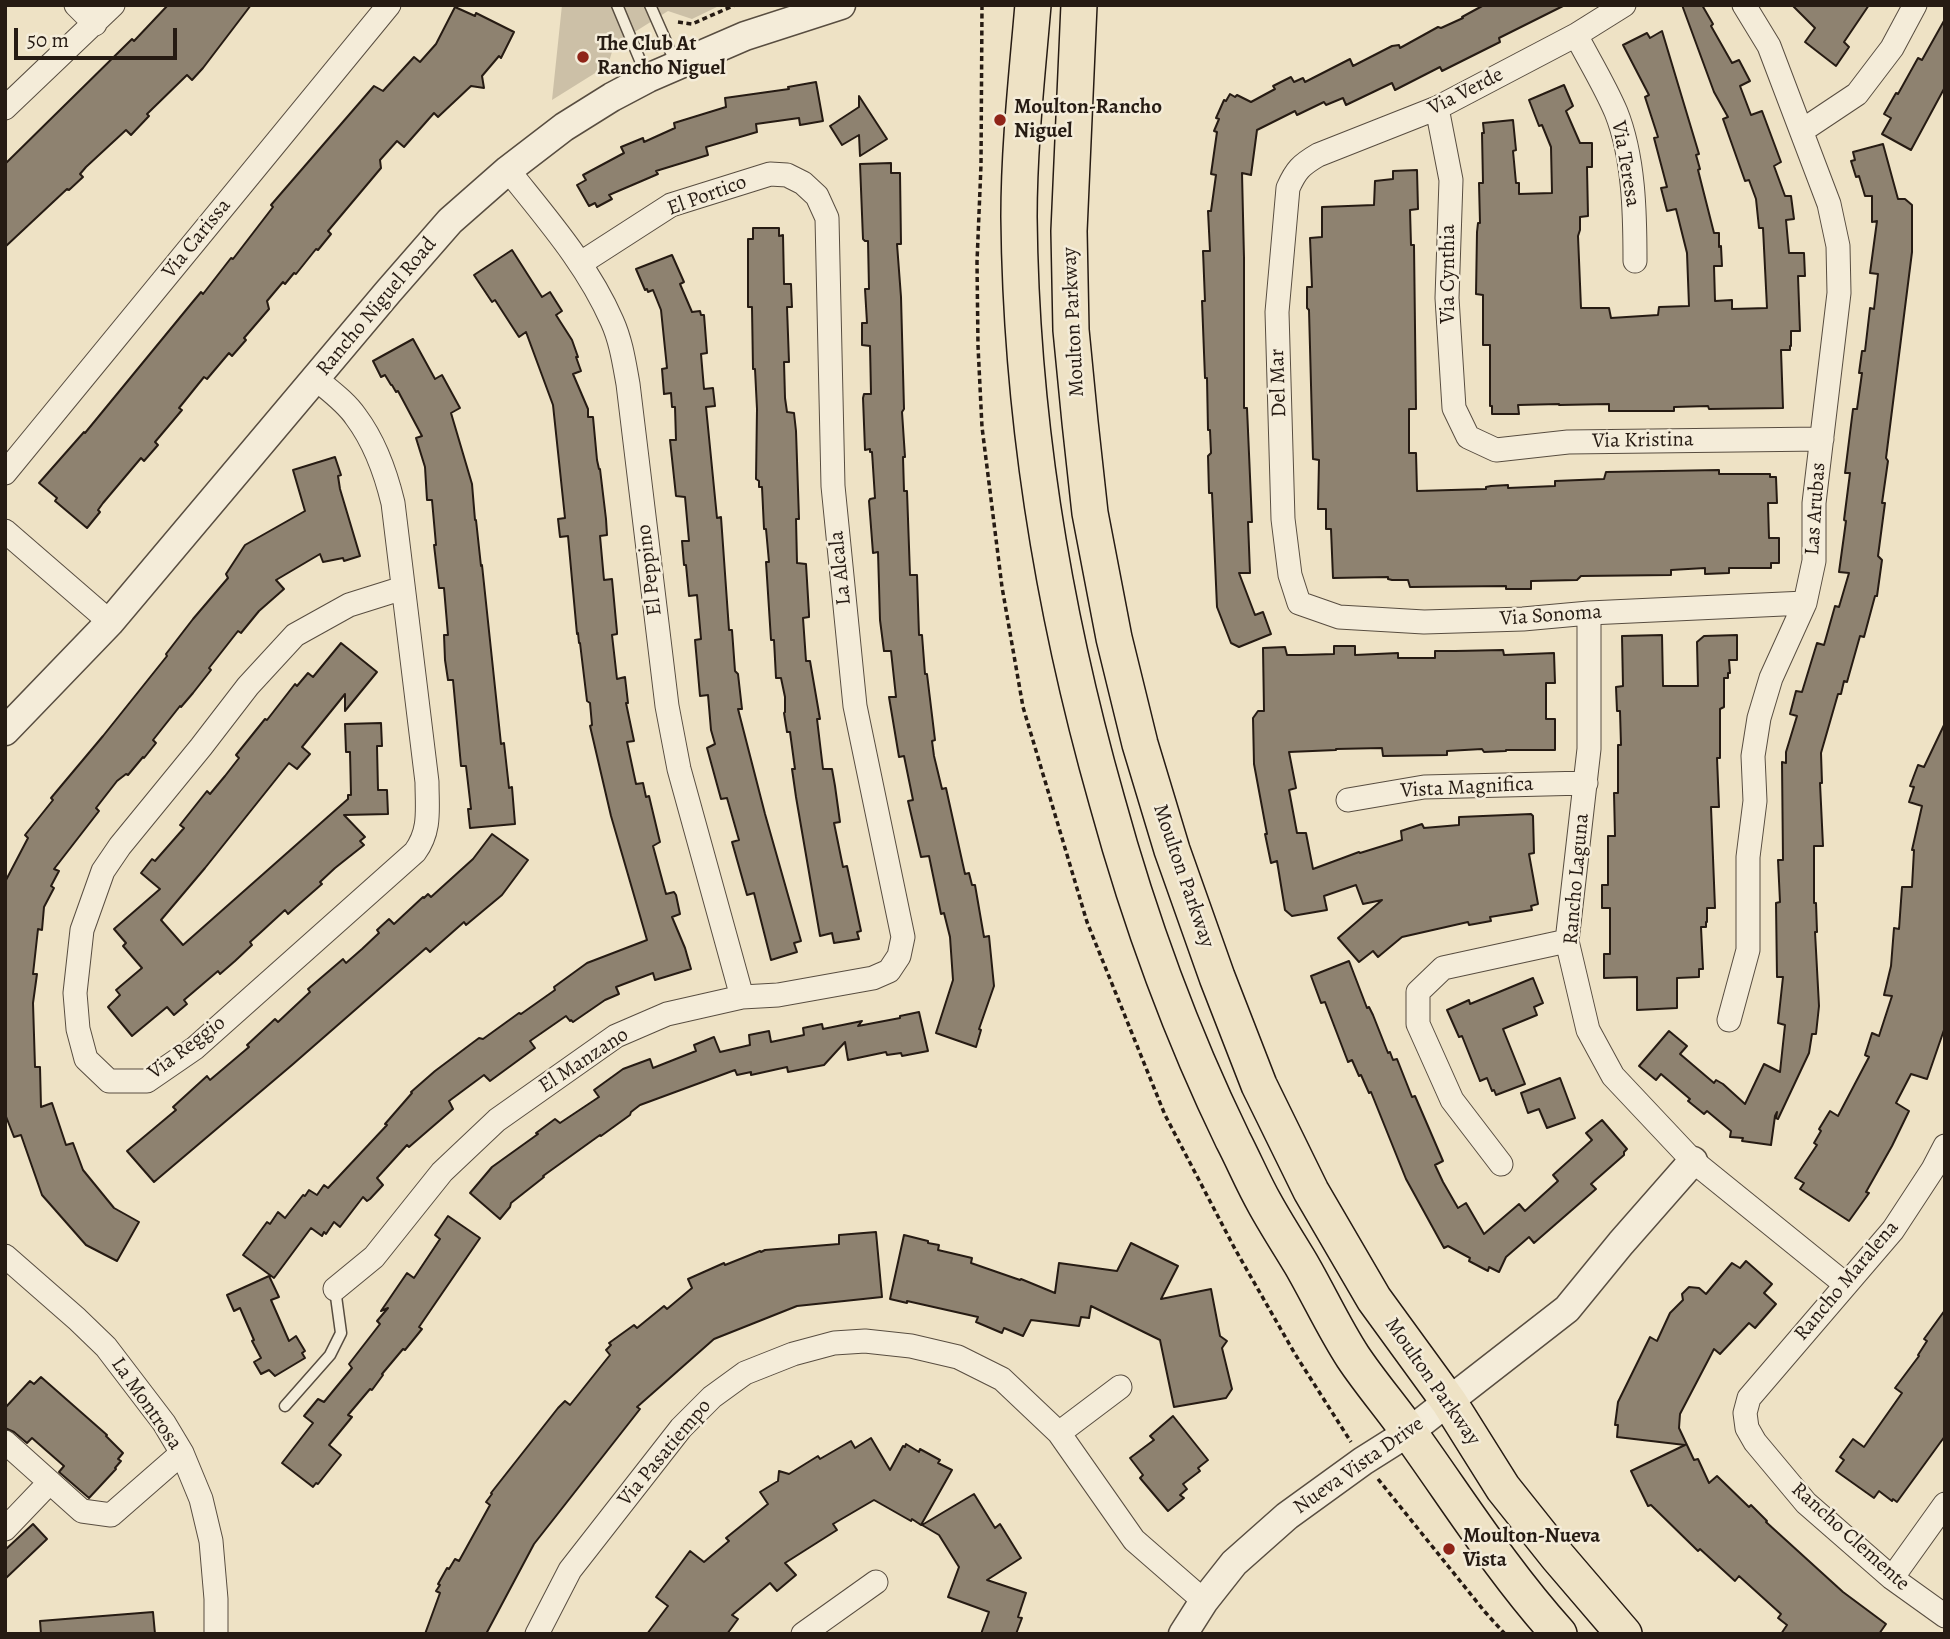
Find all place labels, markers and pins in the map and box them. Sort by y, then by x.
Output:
place label: The Club At Rancho Niguel [597,32,726,82]
marker: The Club At Rancho Niguel [575,49,591,65]
place label: Moulton-Rancho Niguel [1014,95,1162,145]
marker: Moulton-Rancho Niguel [992,112,1008,128]
place label: Moulton-Nueva Vista [1463,1524,1601,1574]
marker: Moulton-Nueva Vista [1441,1541,1457,1557]

